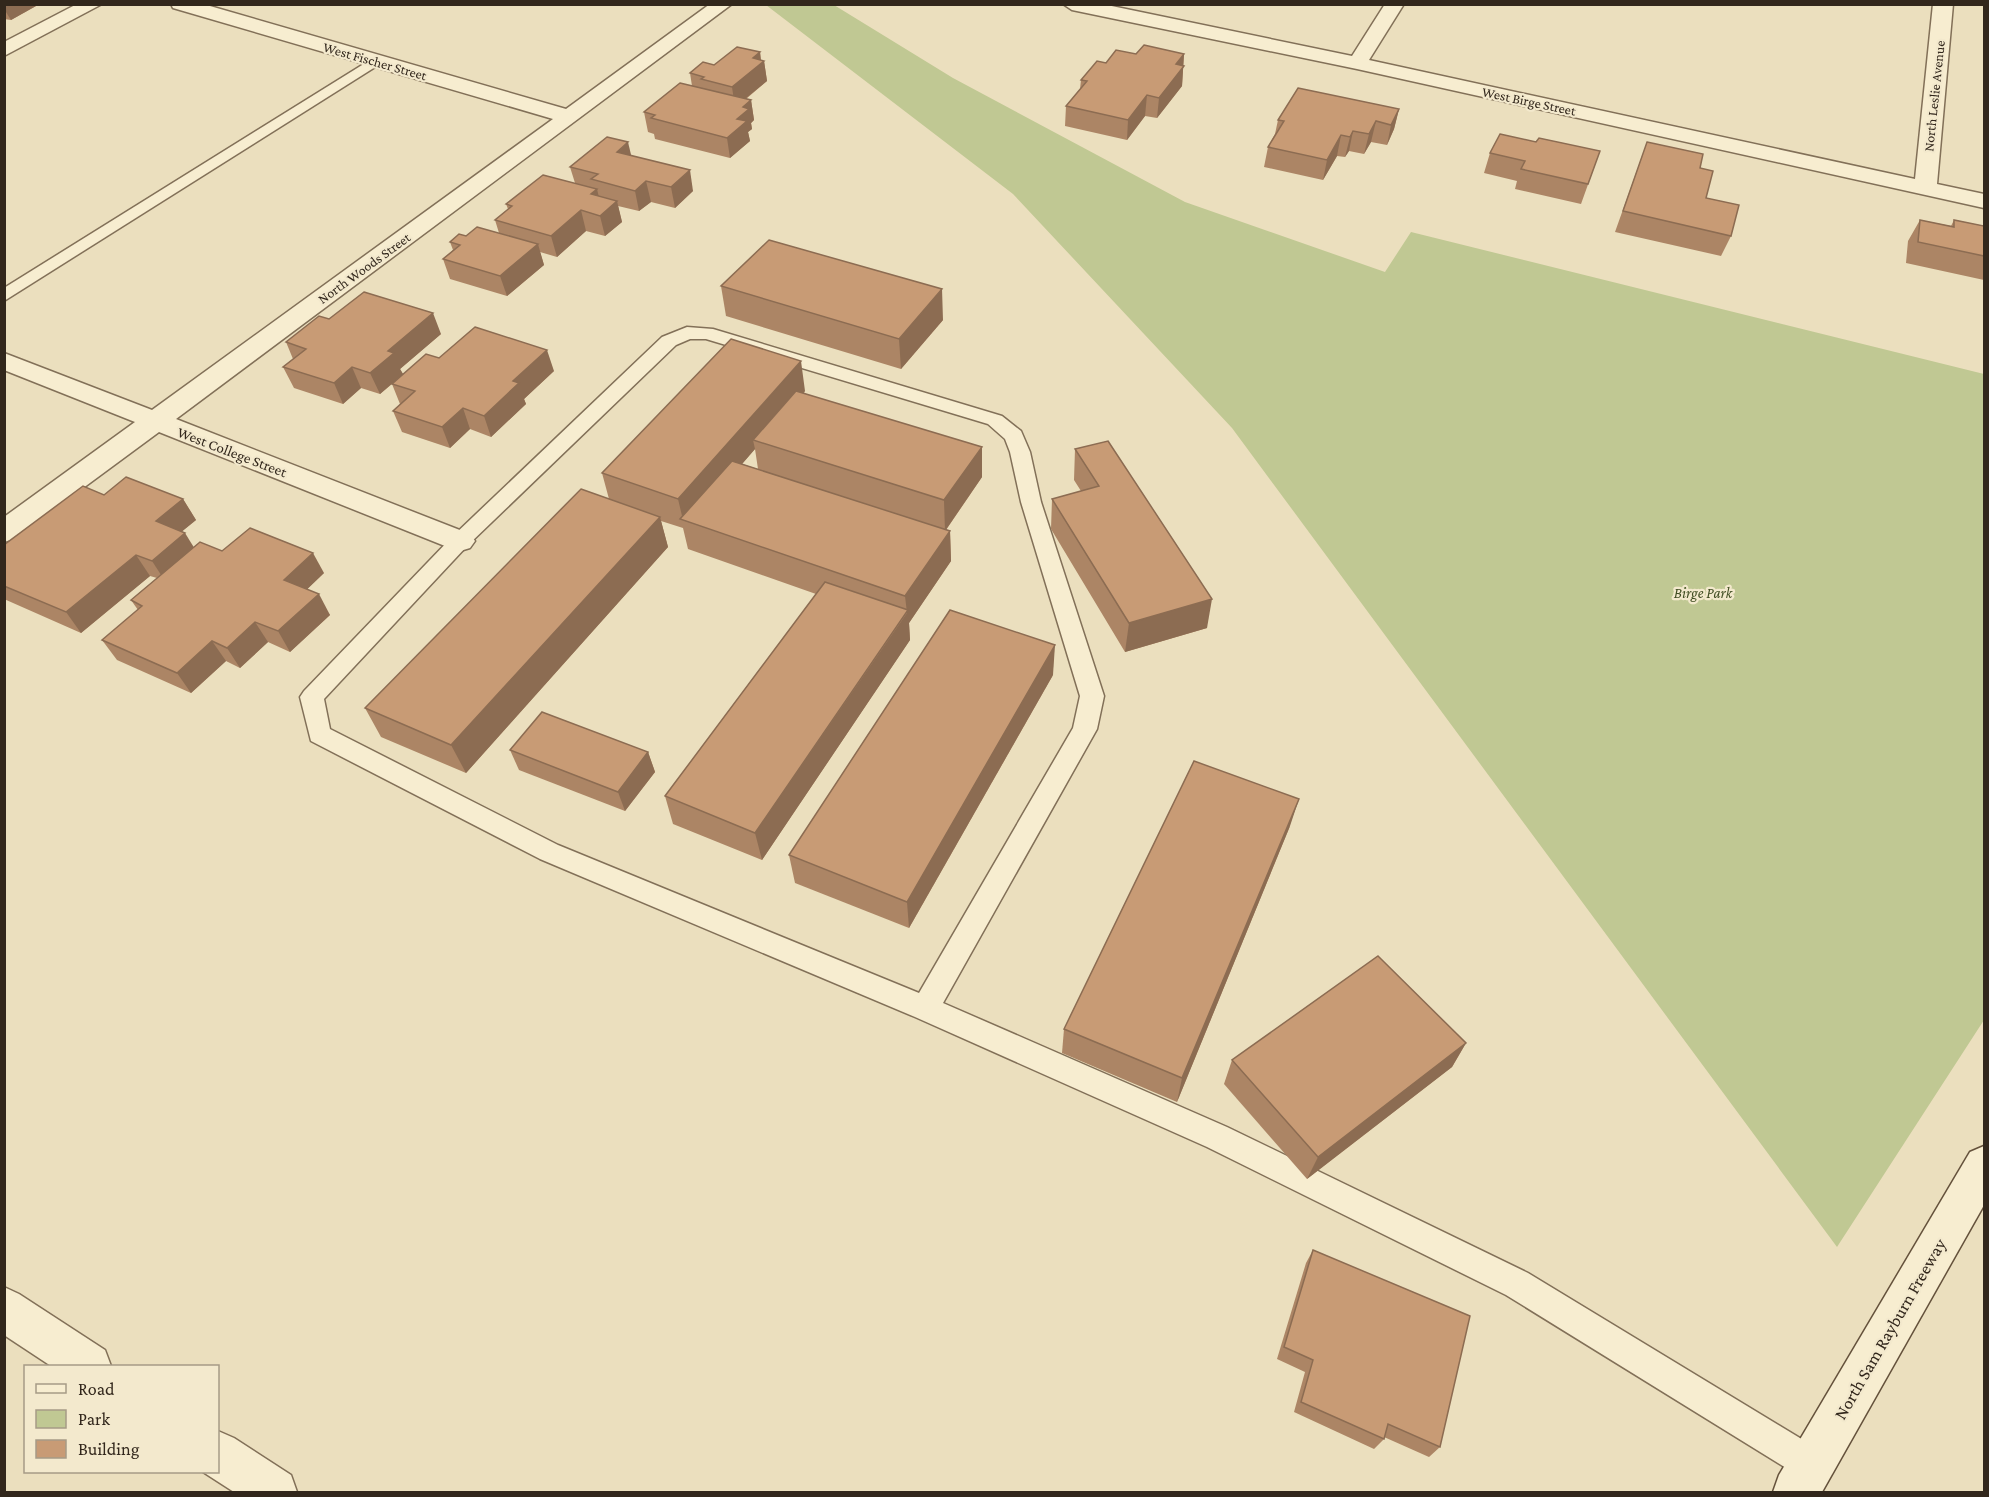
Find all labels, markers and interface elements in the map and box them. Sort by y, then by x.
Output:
street label: West Fischer Street [321,39,429,84]
street label: North Leslie Avenue [1920,40,1948,152]
street label: West Birge Street [1481,83,1578,119]
street label: North Woods Street [315,229,414,307]
street label: West College Street [175,424,290,482]
park label: Birge Park [1674,585,1734,602]
street label: North Sam Rayburn Freeway [1830,1234,1950,1423]
legend [24,1365,219,1473]
text: Road [78,1379,115,1399]
text: Park [78,1409,110,1429]
text: Building [78,1439,140,1459]

